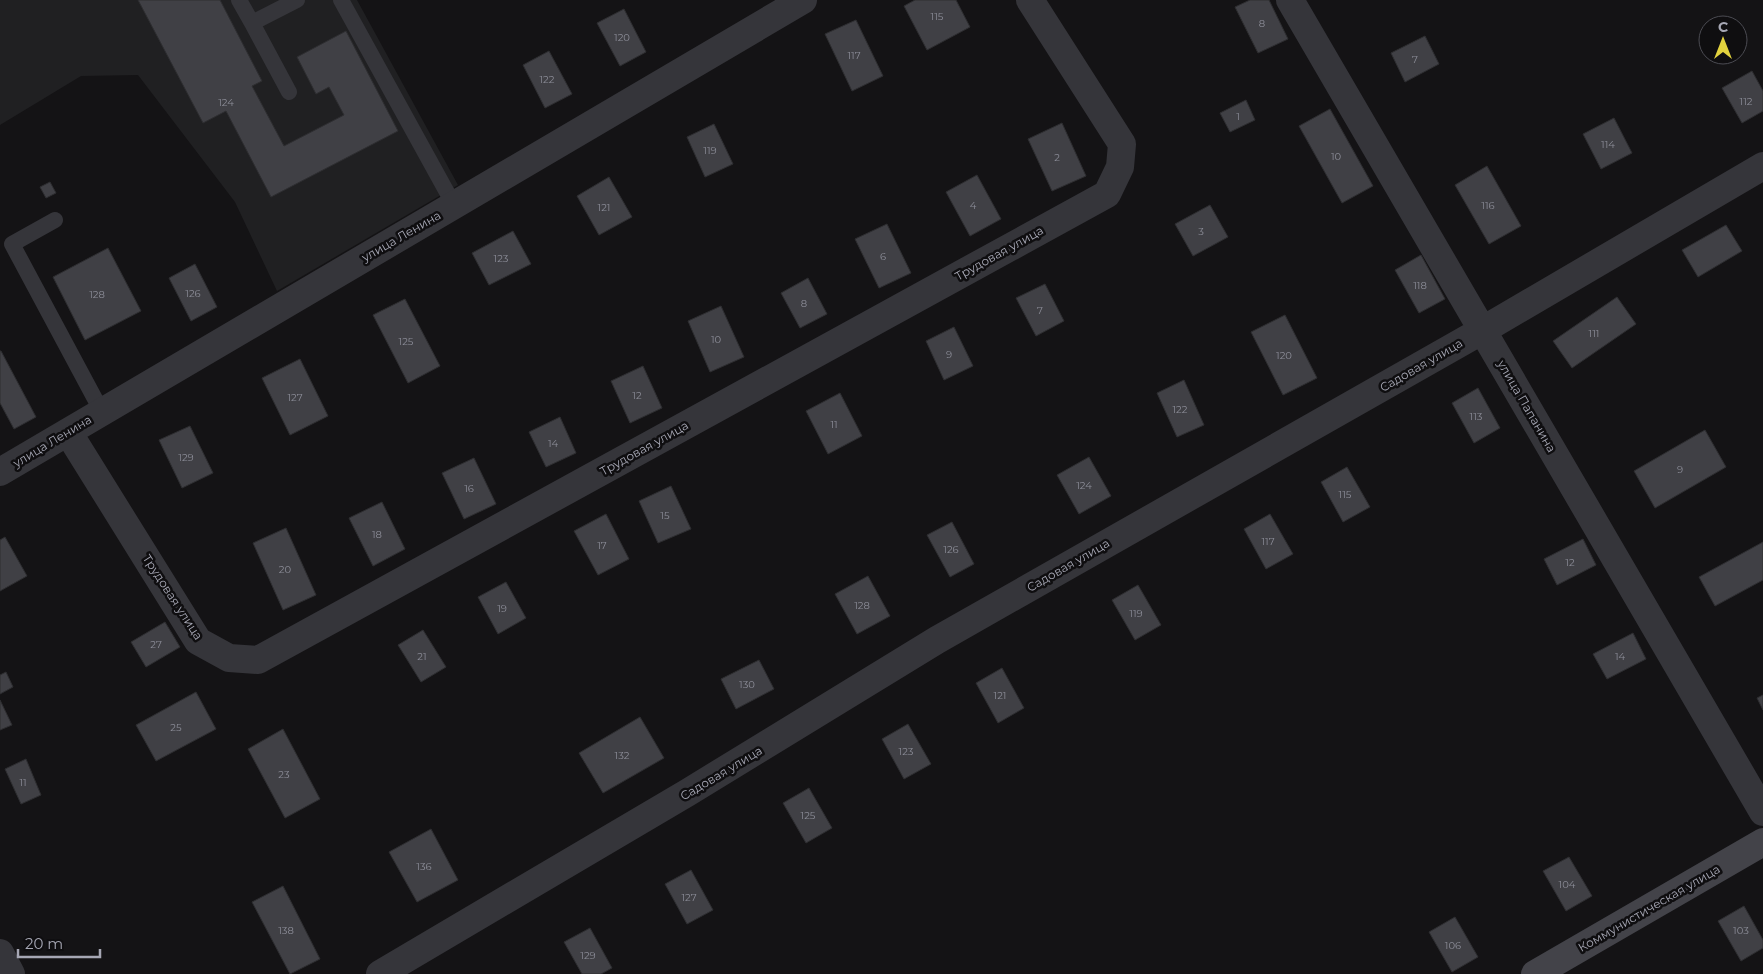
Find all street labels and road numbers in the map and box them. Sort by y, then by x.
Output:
street label: улица Ленина [358,207,443,265]
street label: Трудовая улица [952,222,1046,284]
street label: Садовая улица [1377,335,1465,395]
street label: улица Папанина [1494,356,1560,455]
street label: улица Ленина [9,412,94,471]
street label: Трудовая улица [597,417,691,479]
street label: Садовая улица [1024,535,1112,595]
street label: Трудовая улица [140,551,206,643]
street label: Садовая улица [677,743,765,803]
street label: Коммунистическая улица [1575,861,1723,955]

